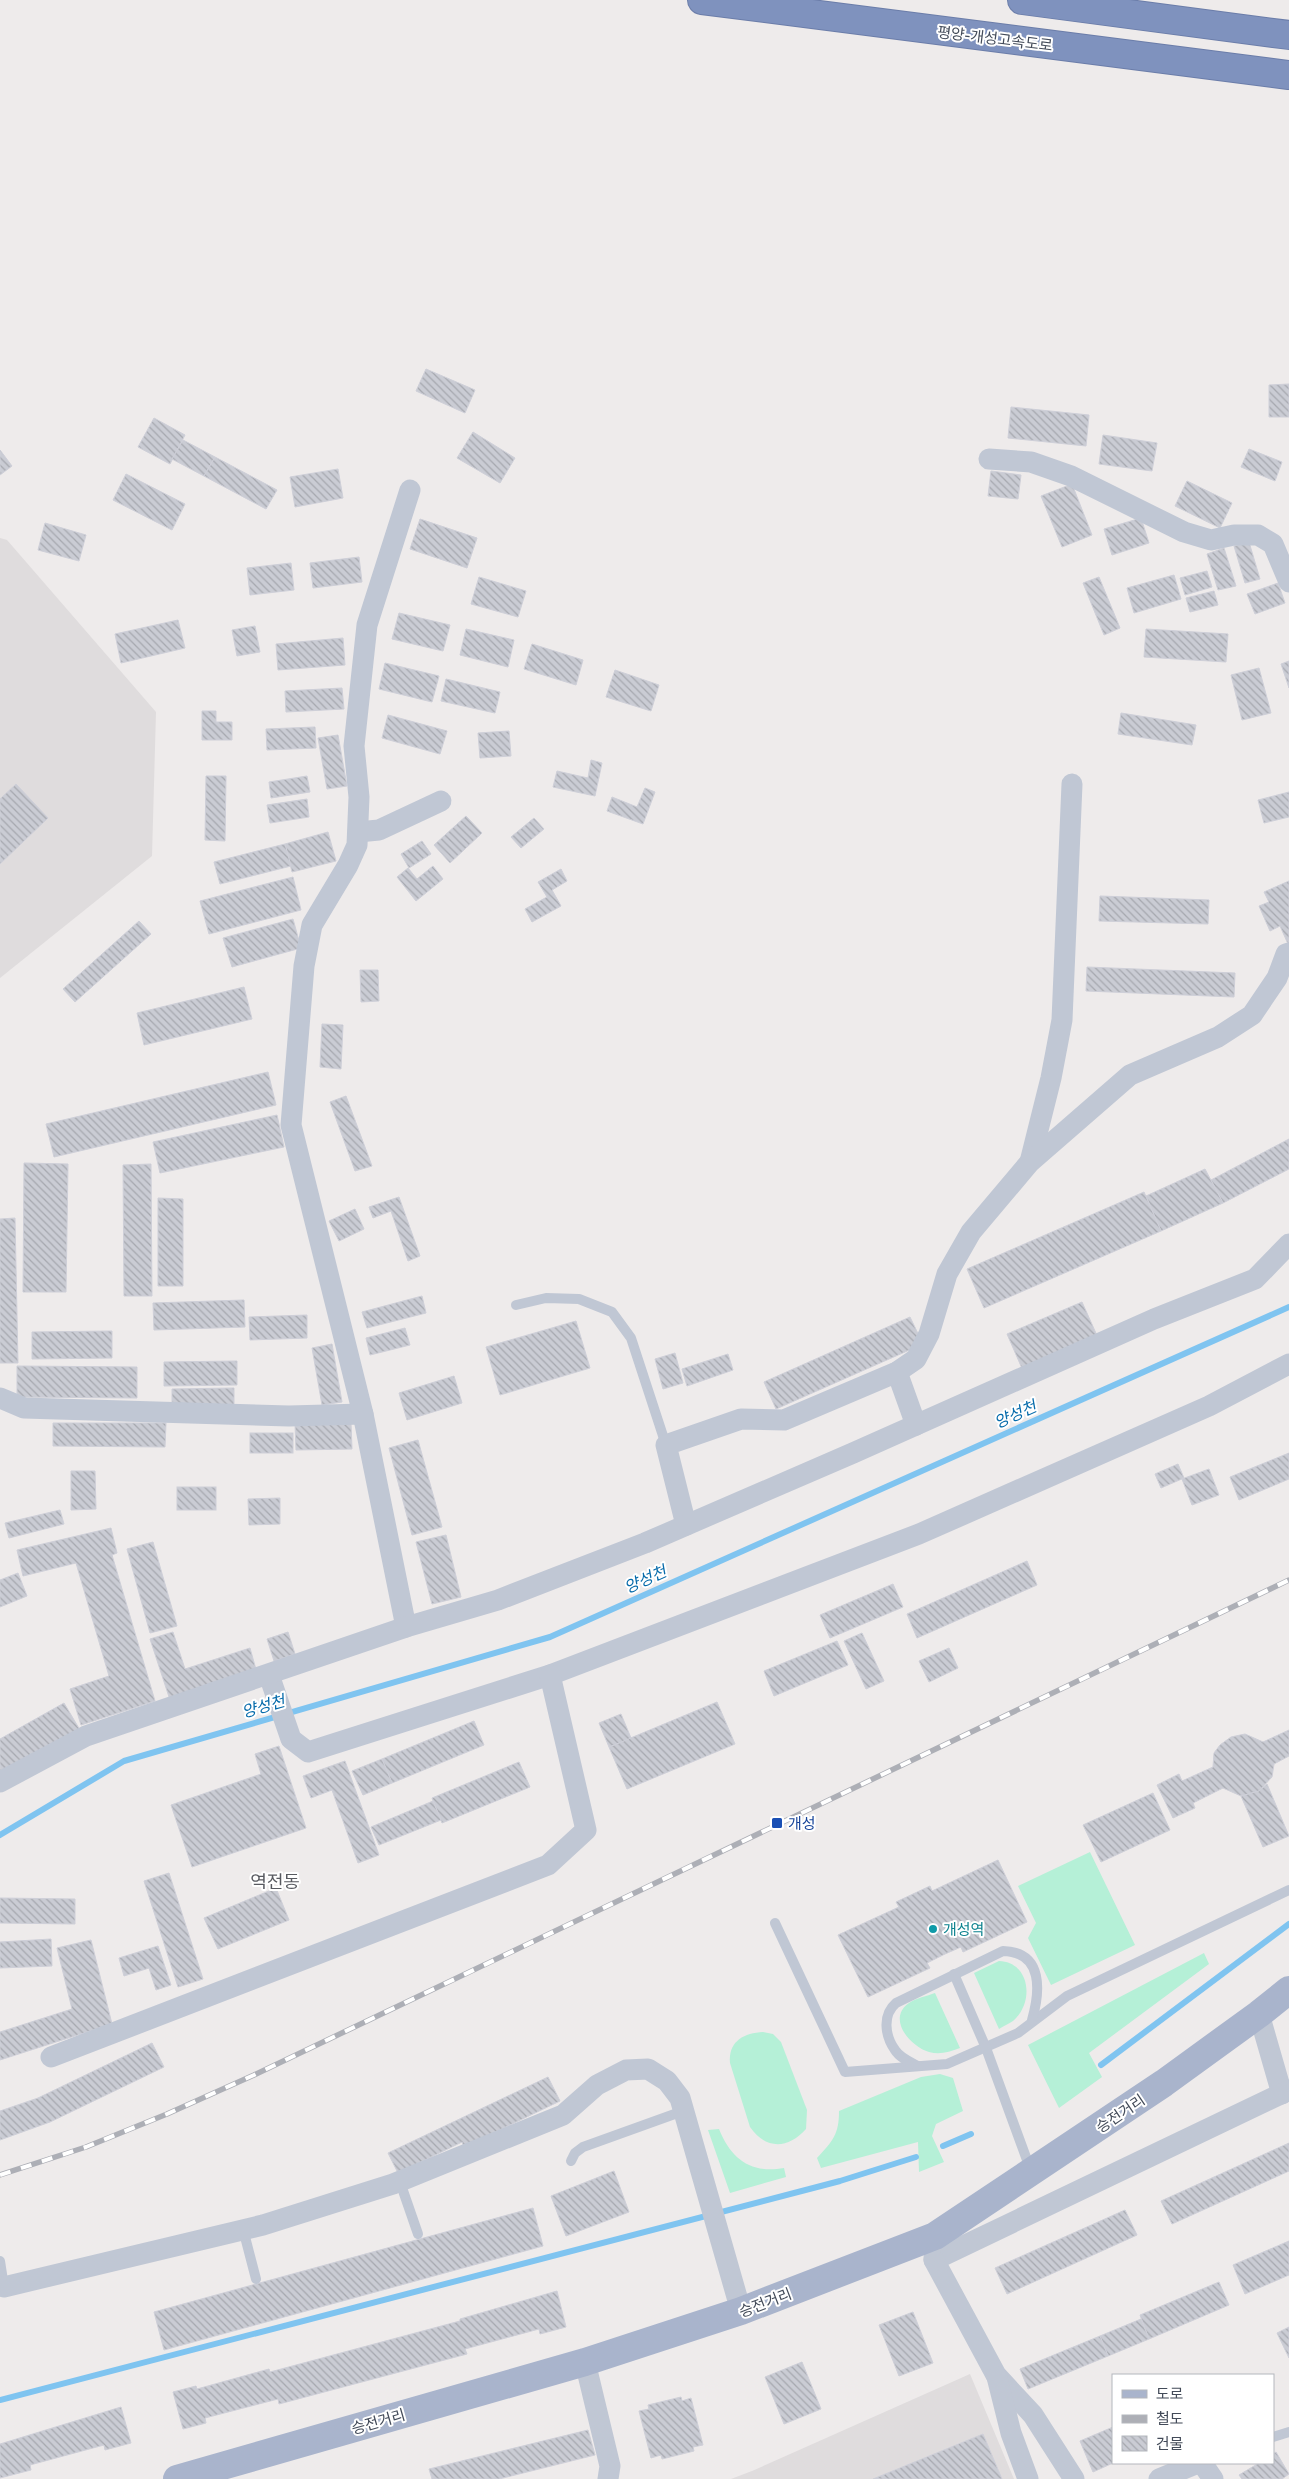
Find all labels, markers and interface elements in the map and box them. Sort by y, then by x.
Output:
street label: 평양-개성고속도로 [936,22,1054,54]
water label: 양성천 [991,1395,1041,1432]
water label: 양성천 [621,1560,671,1597]
water label: 양성천 [239,1690,289,1722]
place label: 개성 [788,1814,816,1832]
marker: 개성 [770,1816,784,1830]
district label: 역전동 [250,1870,300,1892]
place label: 개성역 [943,1920,984,1938]
marker: 개성역 [927,1923,939,1935]
street label: 승전거리 [1092,2090,1148,2136]
street label: 승전거리 [736,2284,794,2320]
legend [1112,2374,1274,2464]
text: 도로 [1156,2384,1184,2402]
street label: 승전거리 [349,2405,407,2437]
text: 철도 [1156,2409,1184,2427]
text: 건물 [1156,2434,1184,2452]

